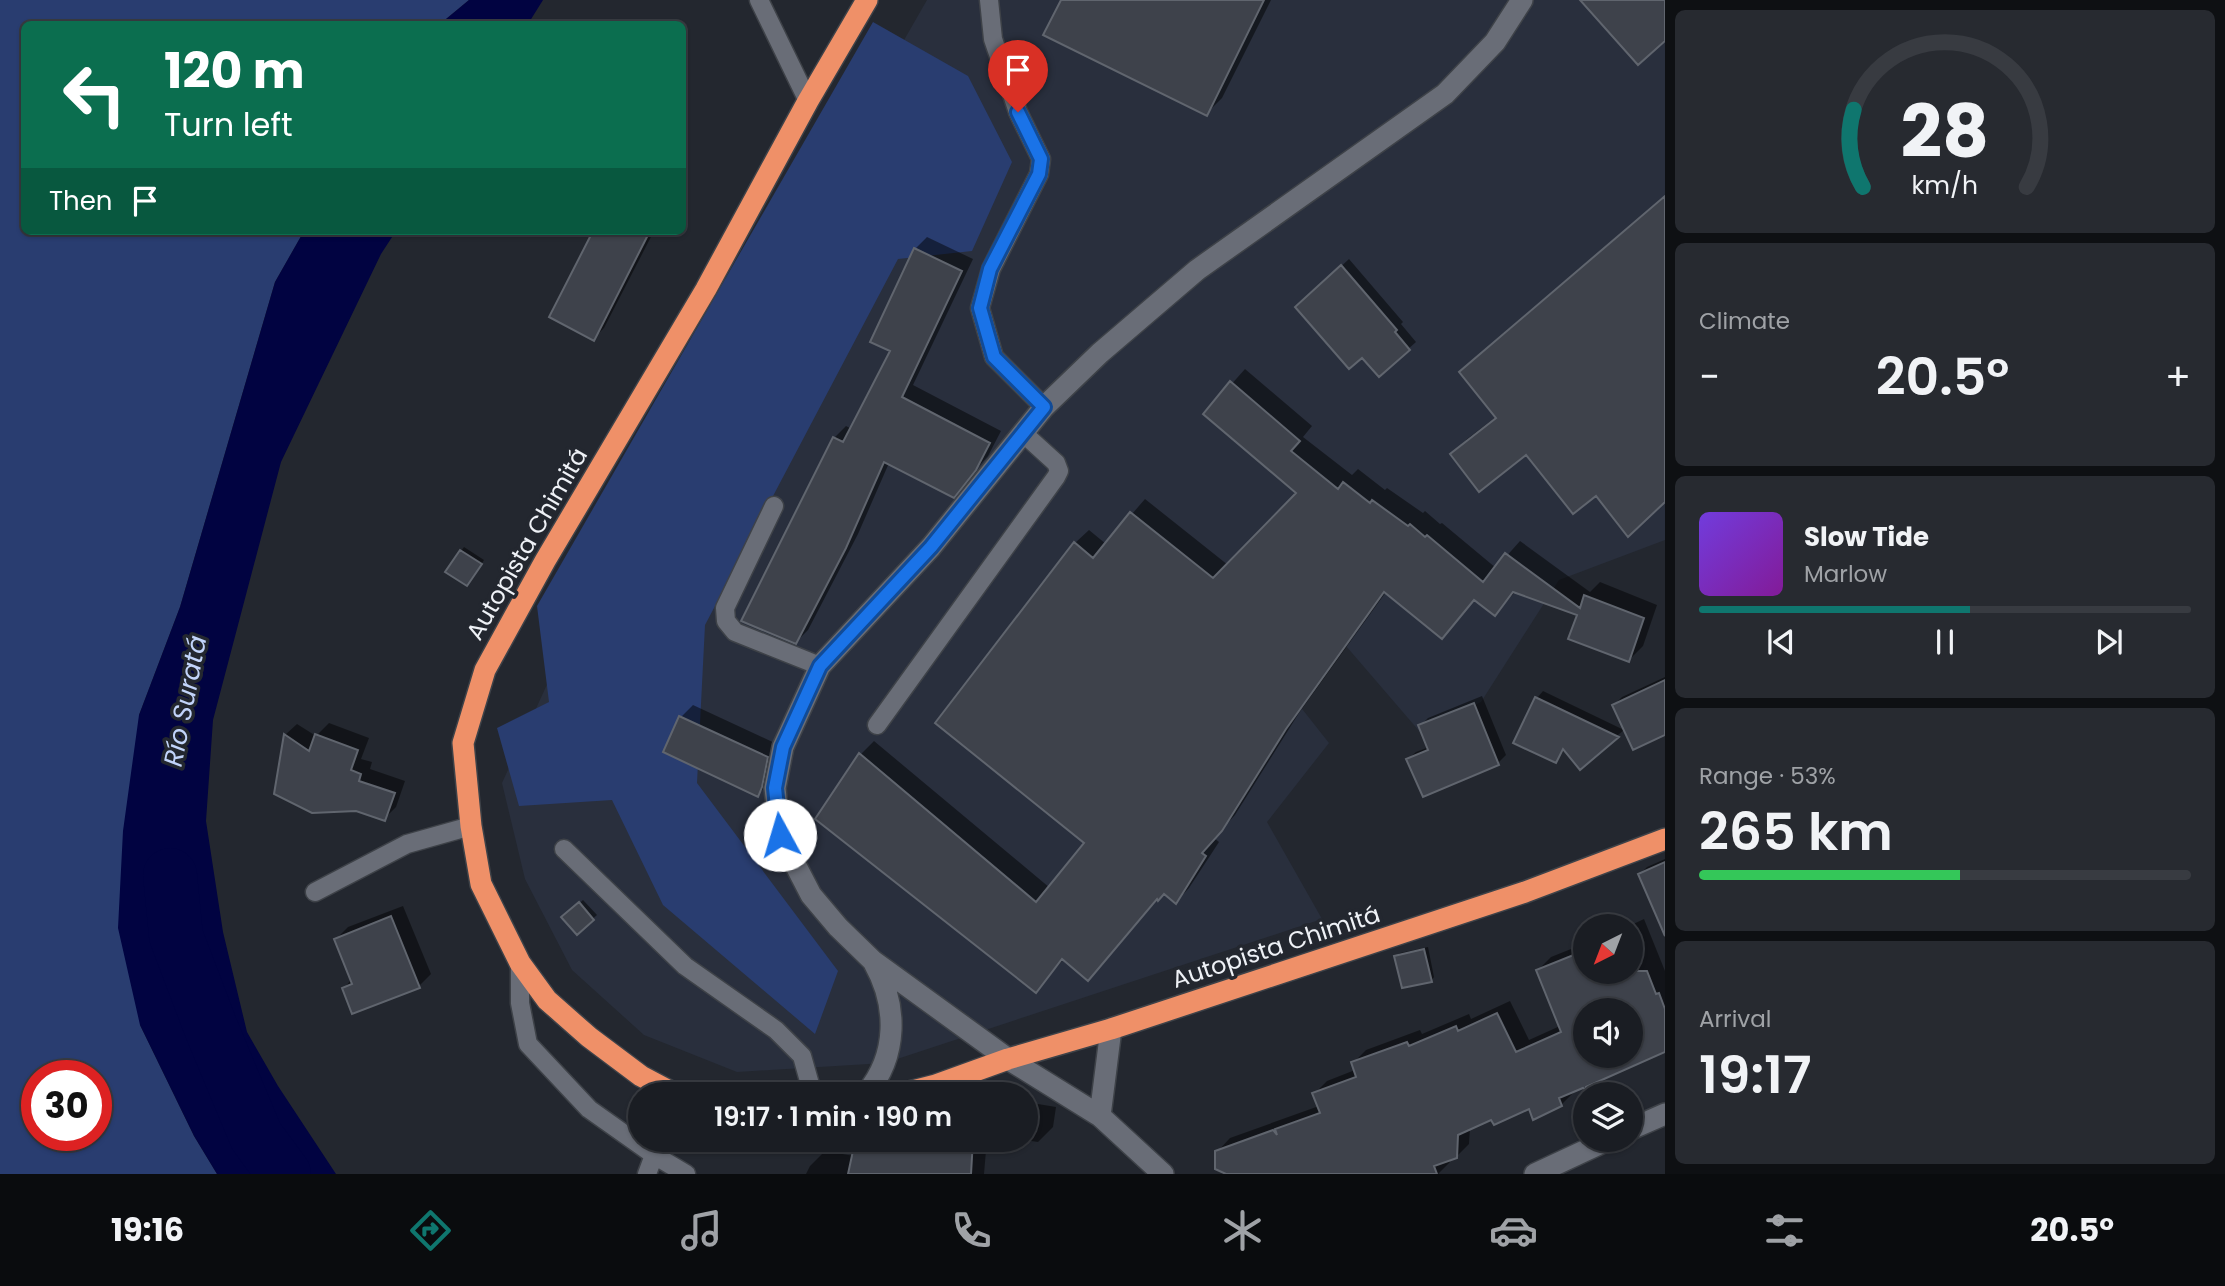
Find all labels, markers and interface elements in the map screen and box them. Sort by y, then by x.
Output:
text: 120 m [164,37,305,105]
pin [988,40,1048,112]
icon: left [49,49,140,140]
icon: arrive [999,51,1037,89]
text: 28 [1901,82,1989,183]
text: Turn left [164,102,293,147]
text: km/h [1912,168,1978,203]
icon: arrive [126,182,164,220]
text: Then [49,183,112,219]
text: Climate [1699,305,1790,337]
text: 20.5° [1876,340,2009,413]
text: − [1699,350,1720,403]
text: + [2165,350,2191,403]
street label: Autopista Chimitá [458,442,595,646]
text: Slow Tide [1804,519,1929,555]
text: Marlow [1804,558,1887,590]
icon: previous [1762,623,1800,661]
icon: pause [1926,623,1964,661]
icon: next [2090,623,2128,661]
water label: Río Suratá [155,632,215,770]
text: Range · 53% [1699,760,1836,792]
text: 265 km [1699,795,1893,868]
position arrow [743,798,817,872]
street label: Autopista Chimitá [1168,897,1384,996]
north arrow [1573,914,1643,984]
map controls [1573,914,1643,1152]
button: sound [1573,998,1643,1068]
text: Arrival [1699,1003,1771,1035]
text: 19:17 [1699,1038,1811,1111]
speed limit sign: 30 [21,1060,112,1151]
button: layers [1573,1082,1643,1152]
text: 19:17 · 1 min · 190 m [714,1099,952,1135]
icon: directions [406,1206,455,1255]
icon: music [677,1206,726,1255]
icon: phone [947,1206,996,1255]
icon: climate [1218,1206,1267,1255]
icon: car [1489,1206,1538,1255]
icon: filters [1760,1206,1809,1255]
text: 19:16 [111,1207,184,1252]
text: 20.5° [2030,1207,2114,1252]

